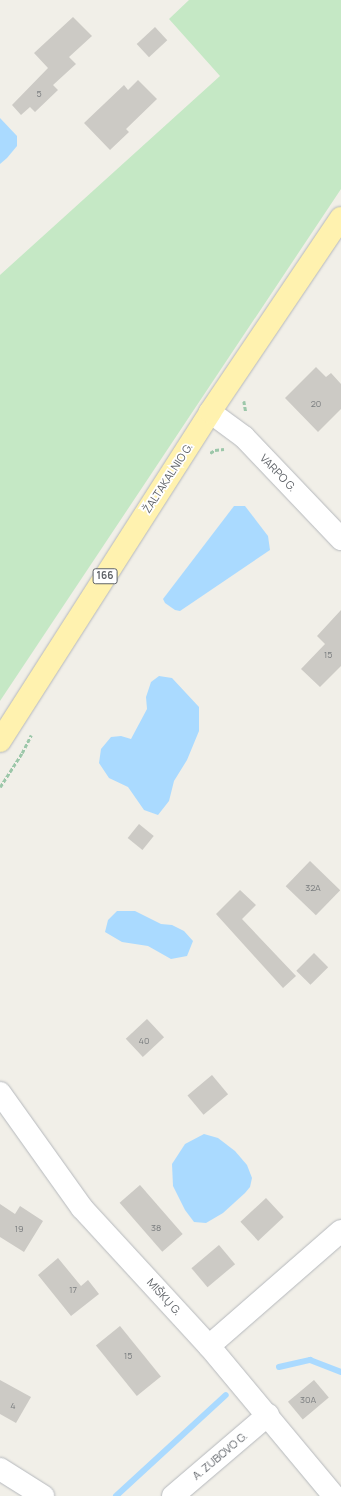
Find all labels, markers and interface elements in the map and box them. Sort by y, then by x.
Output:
house number: 5 [36,89,42,99]
house number: 20 [311,399,321,409]
street label: ŽALTAKALNIO G. [140,440,196,516]
street label: VARPO G. [257,452,299,494]
road number: 166 [92,568,118,584]
house number: 15 [324,650,332,660]
house number: 32A [305,883,321,893]
house number: 40 [139,1036,149,1046]
house number: 38 [151,1223,161,1233]
house number: 19 [14,1224,24,1234]
street label: MIŠKŲ G. [144,1276,184,1318]
house number: 17 [69,1285,77,1295]
house number: 15 [124,1351,132,1361]
house number: 30A [300,1395,316,1405]
house number: 4 [10,1401,16,1411]
street label: A. ZUBOVO G. [190,1429,250,1483]

